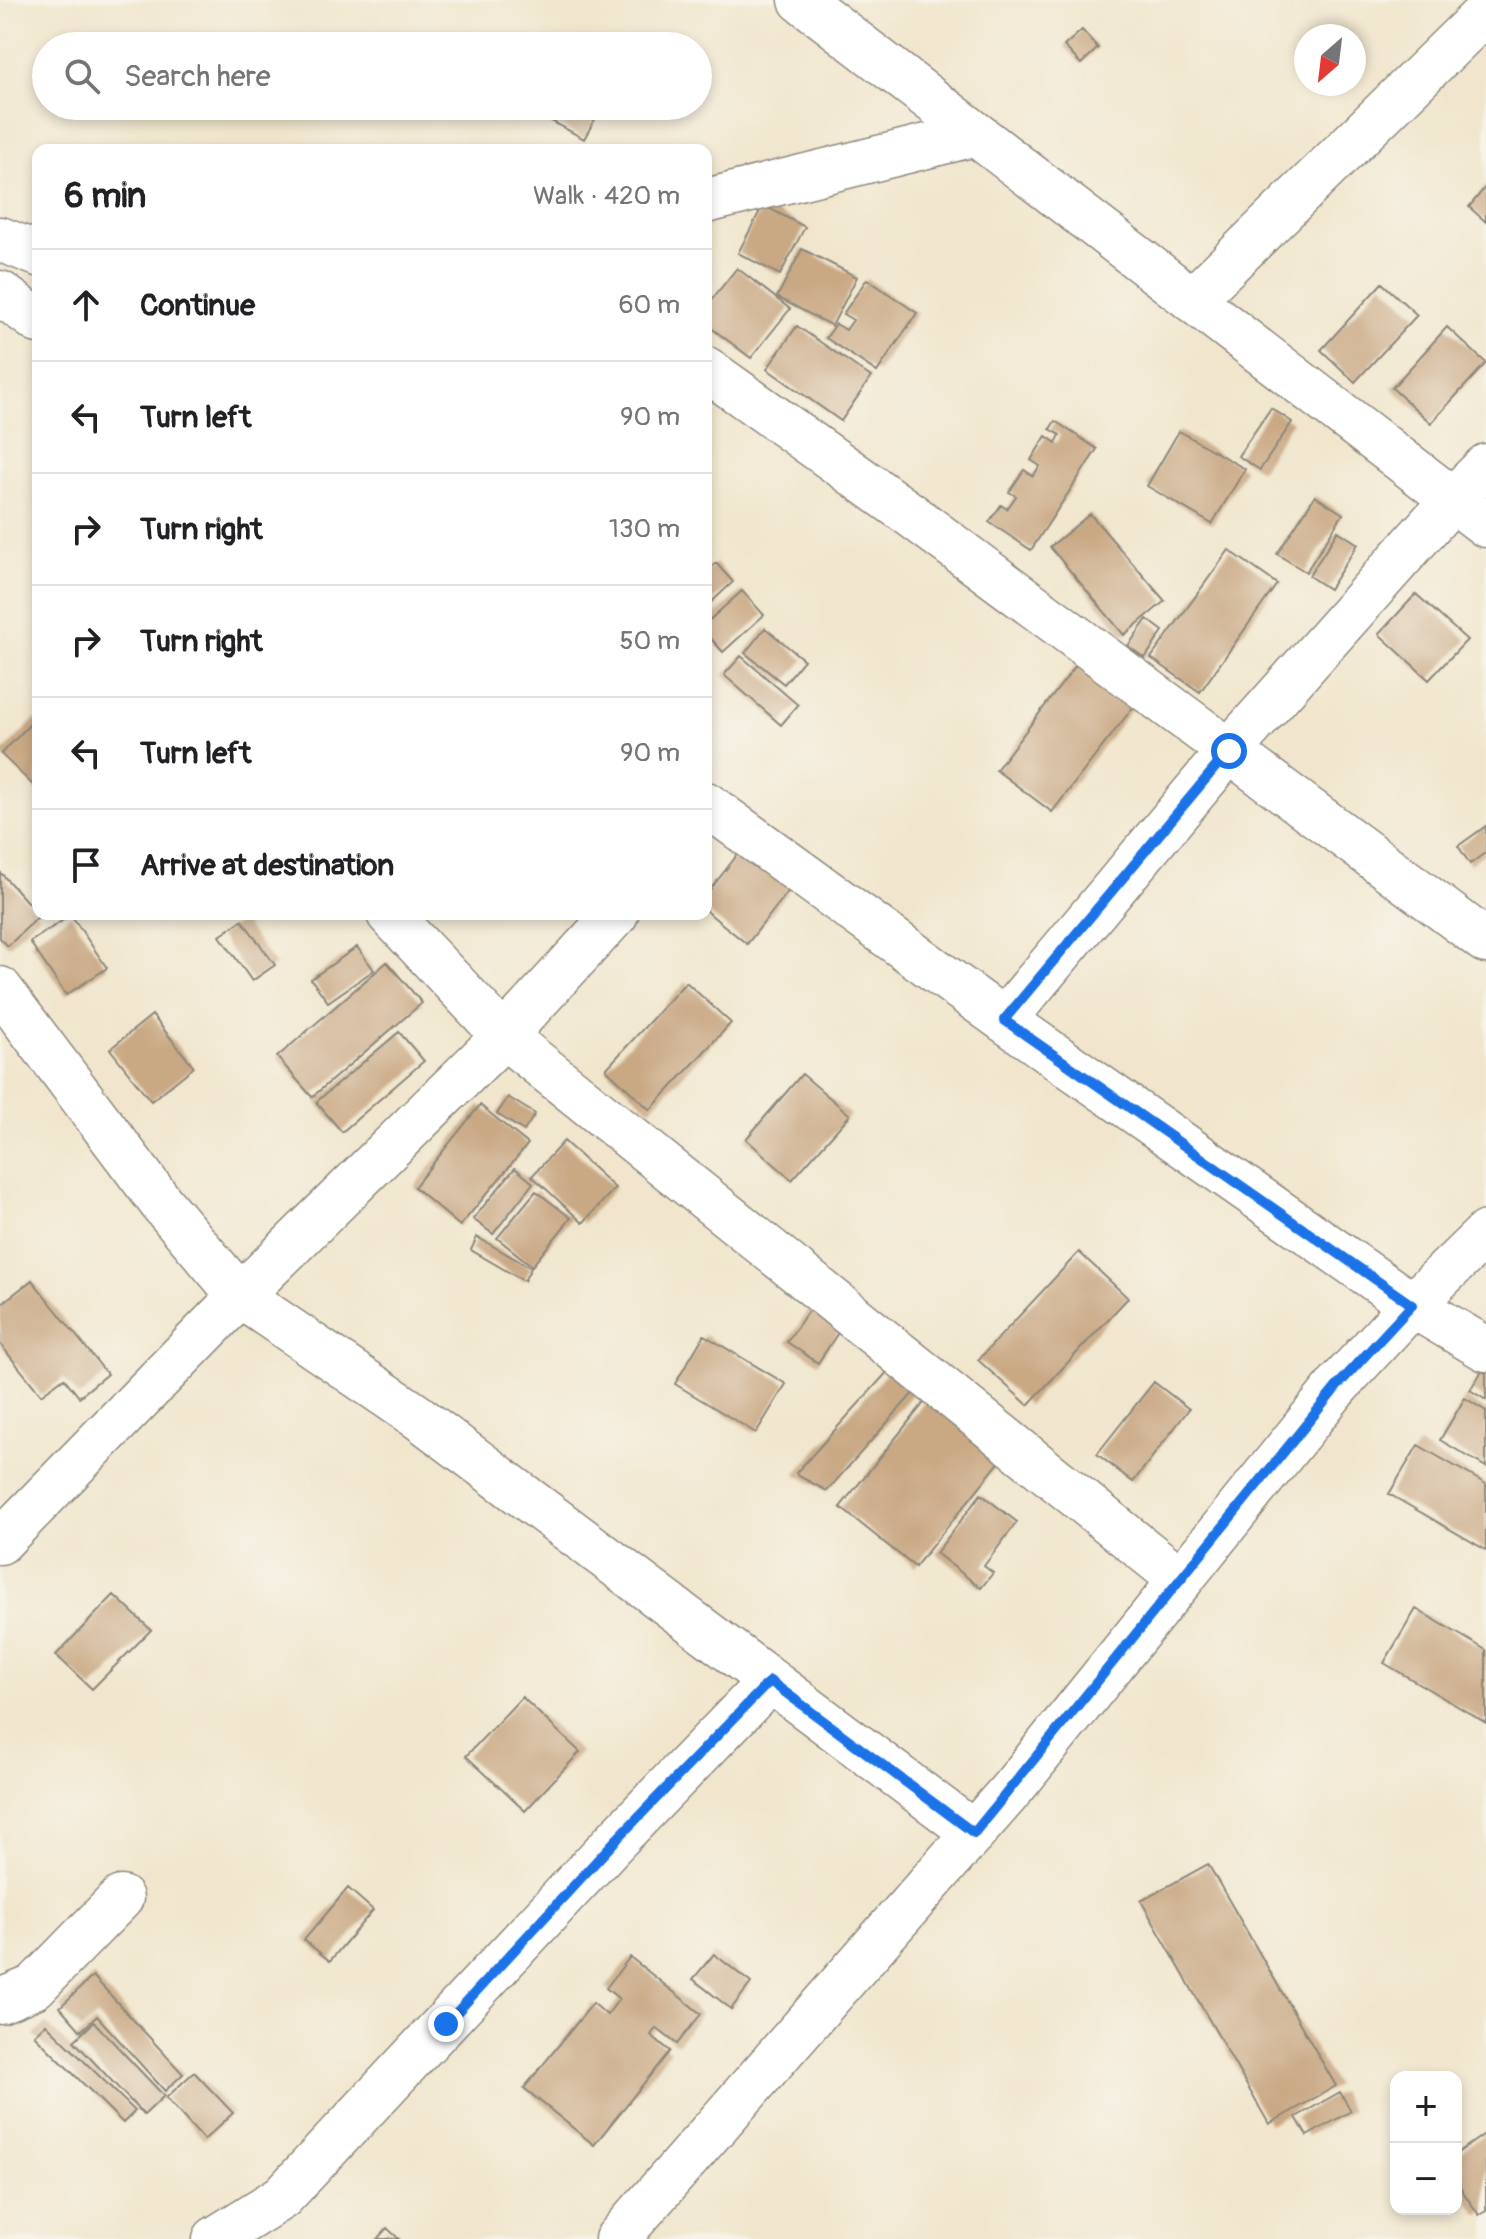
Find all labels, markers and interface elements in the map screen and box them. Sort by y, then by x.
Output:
north arrow [1294,24,1366,96]
search box [32,32,712,120]
icon: search [60,54,104,98]
text: Search here [124,58,271,95]
text: 6 min [64,175,146,218]
text: Walk · 420 m [533,180,680,212]
icon: ahead [64,283,108,327]
text: Continue [140,287,255,324]
text: 60 m [618,289,680,321]
icon: left [64,395,108,439]
text: Turn left [140,399,251,436]
text: 90 m [620,401,680,433]
icon: right [64,507,108,551]
text: Turn right [140,511,263,548]
text: 130 m [609,513,680,545]
icon: right [64,619,108,663]
text: Turn right [140,623,263,660]
text: 50 m [619,625,680,657]
icon: left [64,731,108,775]
route start [1211,733,1247,769]
text: Turn left [140,735,251,772]
text: 90 m [620,737,680,769]
icon: arrive [64,843,108,887]
text: Arrive at destination [140,847,394,884]
route end [428,2006,464,2042]
map controls [1390,2071,1462,2215]
button: + [1390,2071,1462,2143]
button: − [1390,2143,1462,2215]

